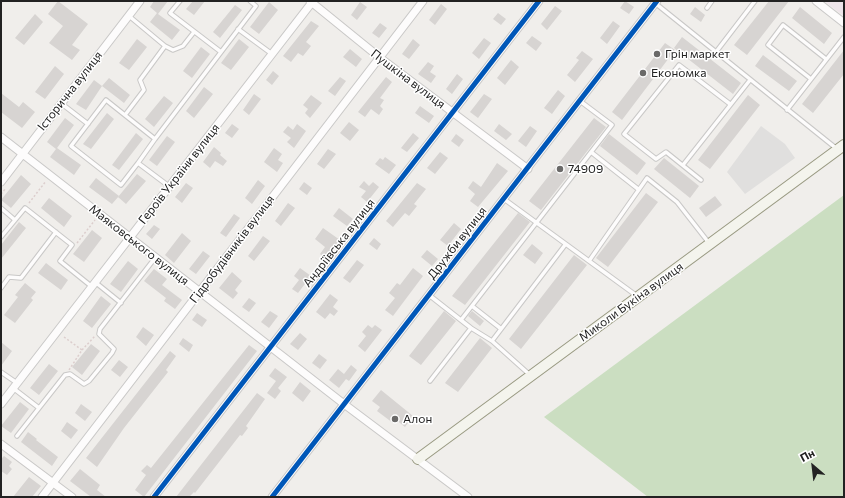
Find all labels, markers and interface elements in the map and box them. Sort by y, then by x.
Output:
street label: Пушкіна вулиця [368,46,448,112]
place label: Грін маркет [665,47,730,61]
street label: Історична вулиця [35,48,105,134]
marker: Грін маркет [652,49,662,59]
place label: Економка [651,66,707,80]
marker: Економка [638,68,648,78]
street label: Героїв України вулиця [135,121,223,227]
place label: 74909 [568,162,603,176]
marker: 74909 [555,164,565,174]
street label: Гідробудівників вулиця [187,192,277,306]
street label: Андріївська вулиця [300,196,378,290]
street label: Маяковського вулиця [86,202,192,288]
street label: Дружби вулиця [424,204,490,282]
street label: Миколи Букіна вулиця [576,259,686,345]
place label: Алон [403,412,432,426]
marker: Алон [390,414,400,424]
north arrow [793,446,833,486]
text: Пн [798,446,817,464]

